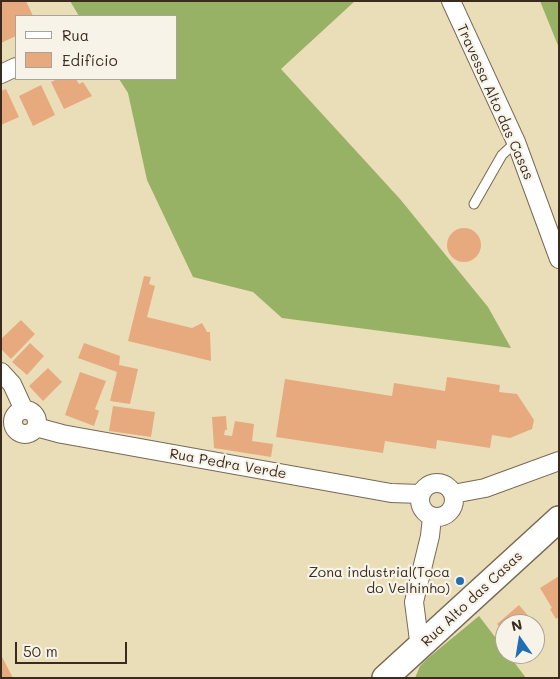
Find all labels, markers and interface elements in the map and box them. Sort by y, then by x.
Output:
legend [15,15,178,80]
street label: Travessa Alto das Casas [453,22,537,182]
text: Rua [62,25,89,45]
text: Edifício [62,50,118,70]
street label: Rua Pedra Verde [168,445,288,483]
street label: Rua Alto das Casas [418,548,526,650]
place label: Zona industrial(Toca do Velhinho) [308,565,450,598]
marker: Zona industrial(Toca do Velhinho) [454,575,466,587]
north arrow [495,614,545,664]
text: N [509,614,524,635]
scale bar [18,632,130,664]
text: 50 m [23,641,58,661]

